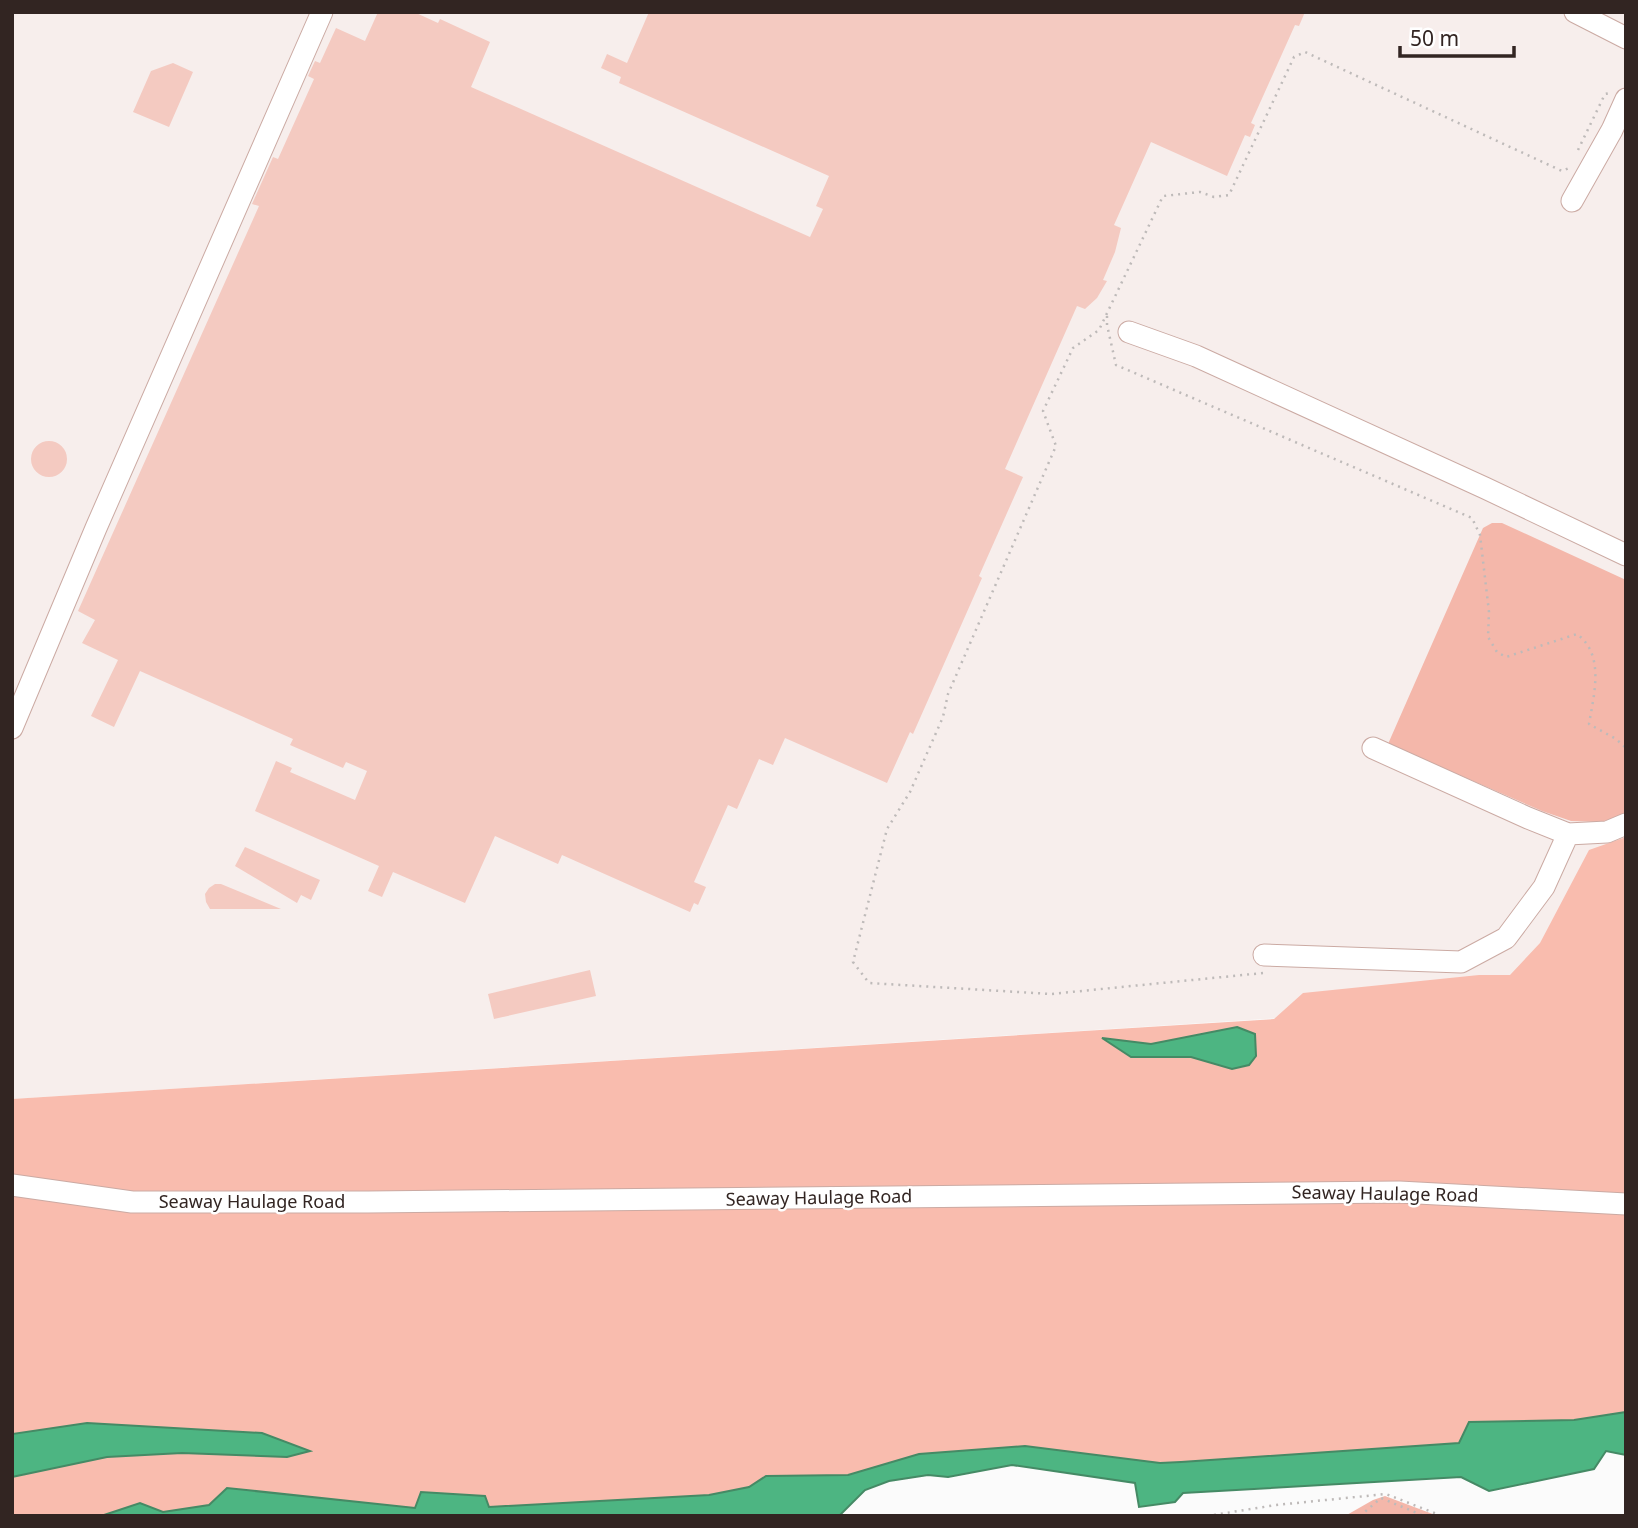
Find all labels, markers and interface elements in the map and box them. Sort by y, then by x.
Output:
scale bar [1400,14,1514,58]
text: 50 m [1410,24,1459,52]
street label: Seaway Haulage Road [1291,1179,1479,1207]
street label: Seaway Haulage Road [725,1183,913,1211]
street label: Seaway Haulage Road [159,1189,345,1213]

